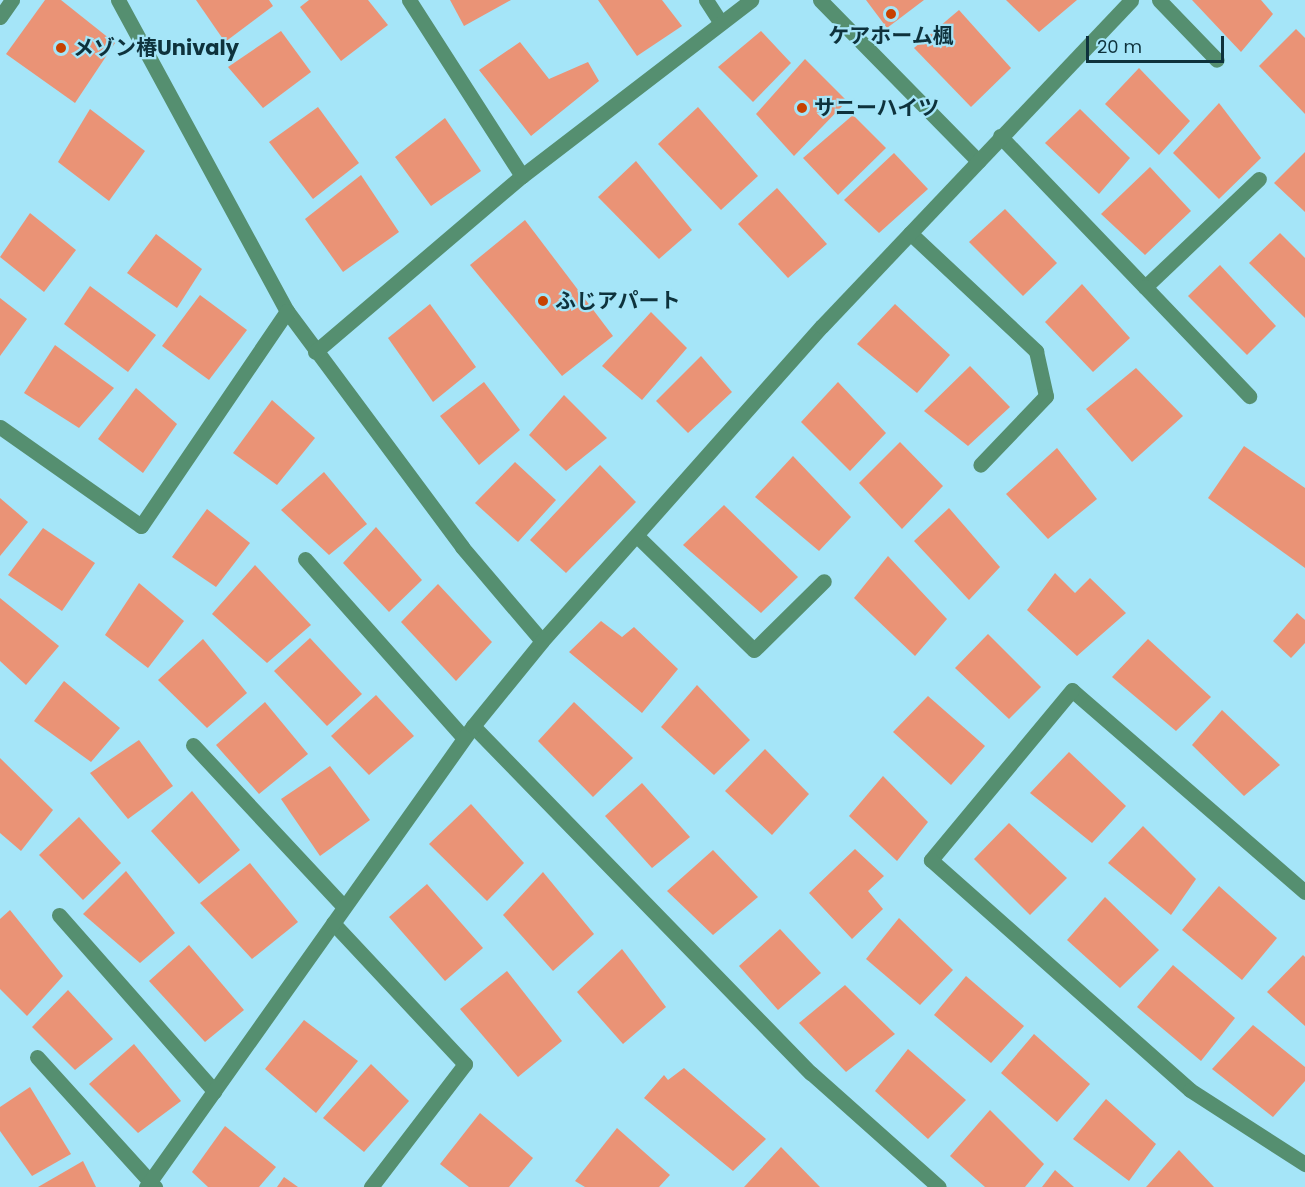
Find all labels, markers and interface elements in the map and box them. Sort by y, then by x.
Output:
marker: ケアホーム楓 [884,7,898,21]
place label: ケアホーム楓 [828,23,954,49]
scale bar [1089,24,1227,62]
text: 20 m [1097,34,1142,59]
place label: メゾン椿Univaly [73,35,239,61]
marker: メゾン椿Univaly [54,41,68,55]
place label: サニーハイツ [814,95,940,121]
marker: サニーハイツ [795,101,809,115]
place label: ふじアパート [555,288,681,314]
marker: ふじアパート [536,294,550,308]

